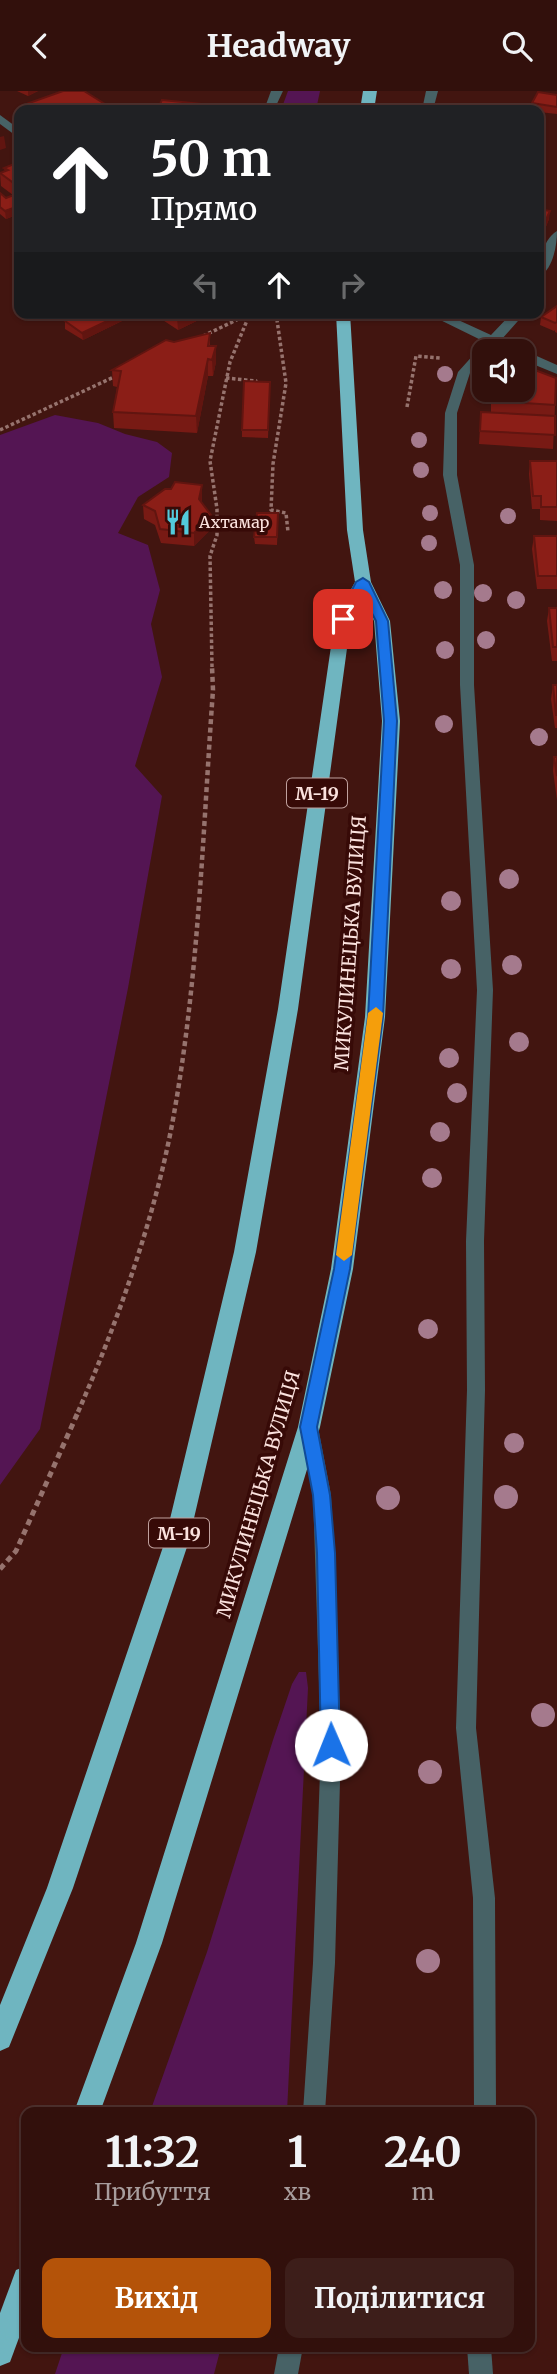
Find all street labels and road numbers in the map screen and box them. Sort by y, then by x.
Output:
road number: М-19 [287,779,347,807]
street label: МИКУЛИНЕЦЬКА ВУЛИЦЯ [329,814,371,1072]
street label: МИКУЛИНЕЦЬКА ВУЛИЦЯ [211,1368,305,1620]
road number: М-19 [149,1519,209,1547]

